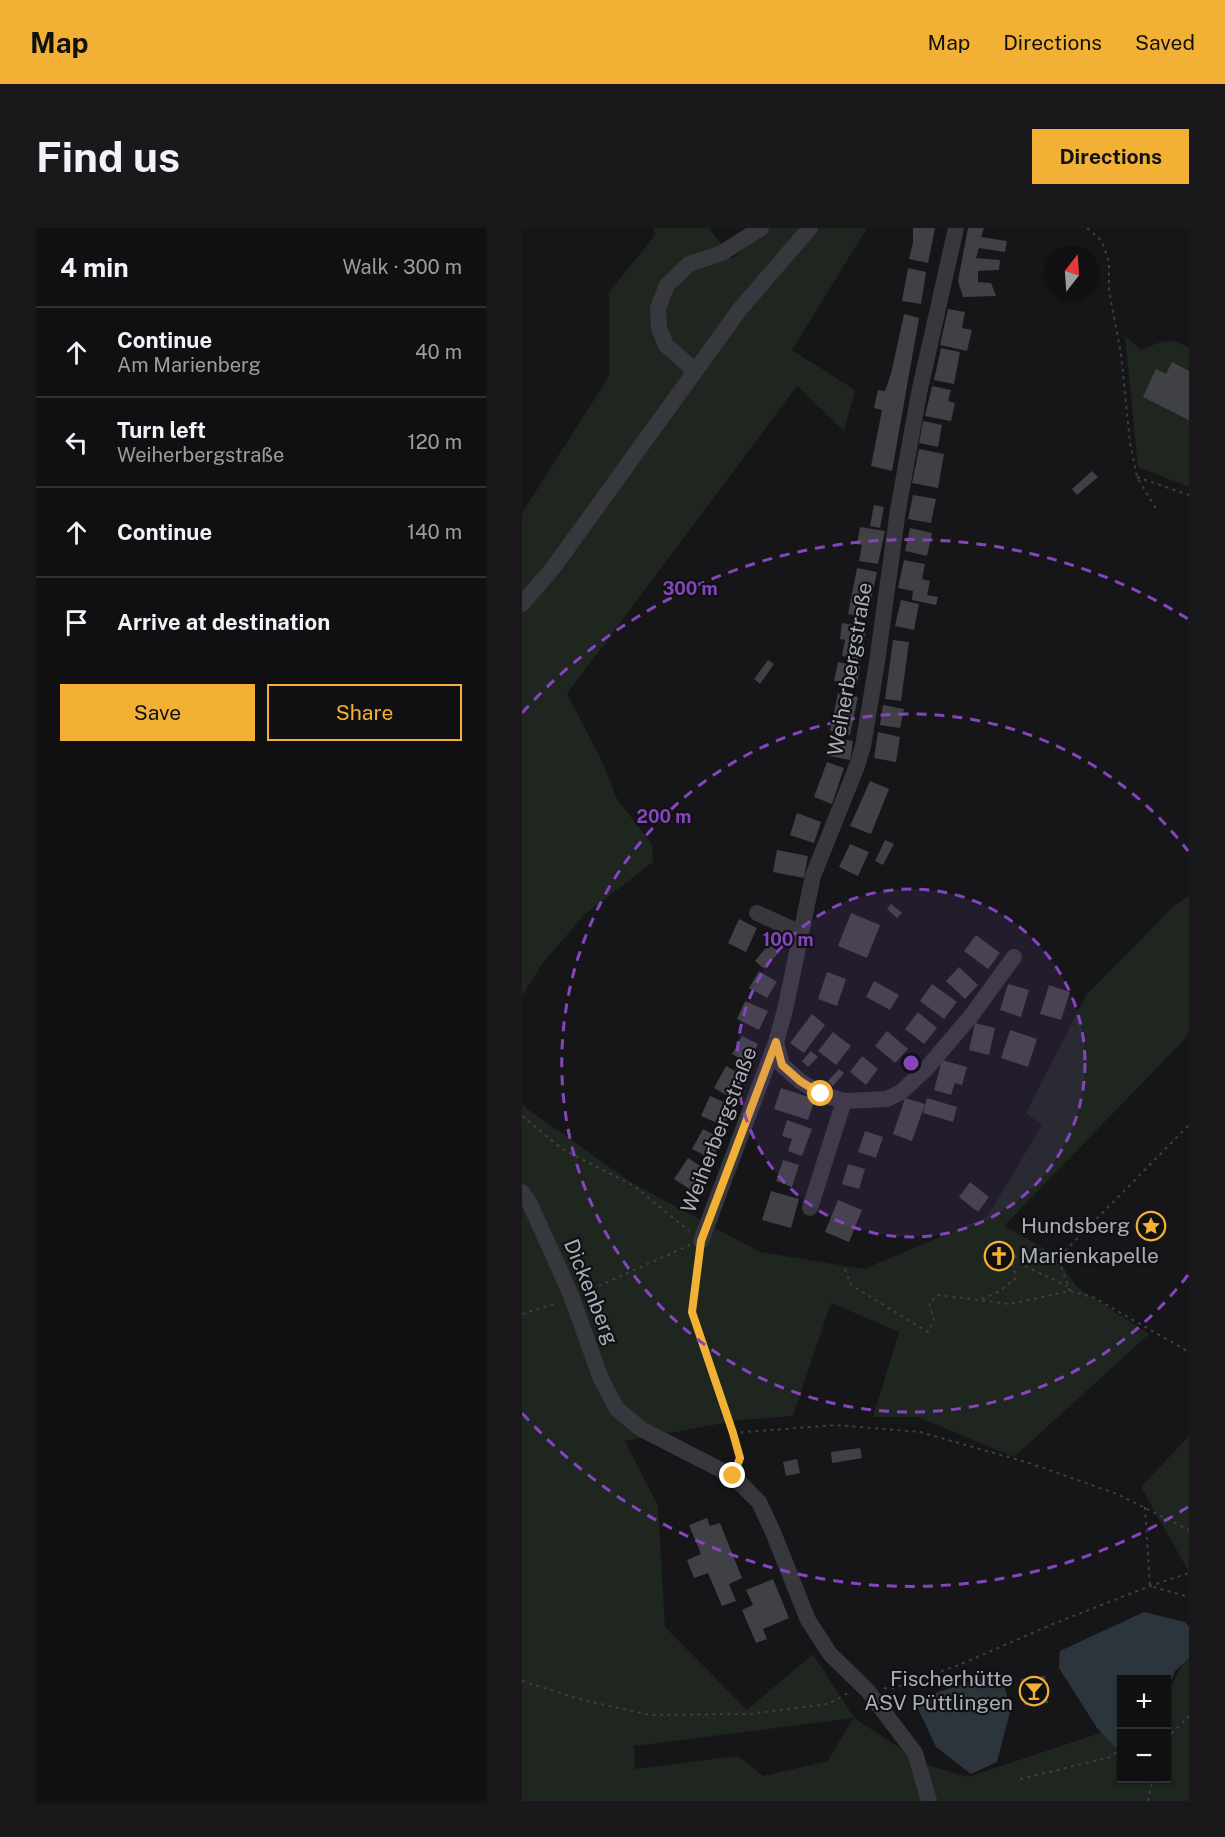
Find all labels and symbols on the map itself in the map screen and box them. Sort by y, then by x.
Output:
north arrow [1045,246,1099,300]
text: 300 m [662,578,718,599]
street label: Weiherbergstraße [822,580,877,758]
text: 200 m [637,806,691,827]
text: 100 m [762,929,814,950]
street label: Weiherbergstraße [675,1043,762,1216]
centre of rings [901,1053,921,1073]
route start [807,1080,833,1106]
place icon: Hundsberg [1135,1210,1167,1242]
place label: Hundsberg [1021,1213,1130,1238]
street label: Dickenberg [559,1235,624,1348]
church icon: Marienkapelle [983,1240,1015,1272]
place label: Marienkapelle [1020,1243,1159,1268]
route end [719,1462,745,1488]
place label: Fischerhütte ASV Püttlingen [864,1666,1013,1715]
bar icon: Fischerhütte ASV Püttlingen [1018,1675,1050,1707]

